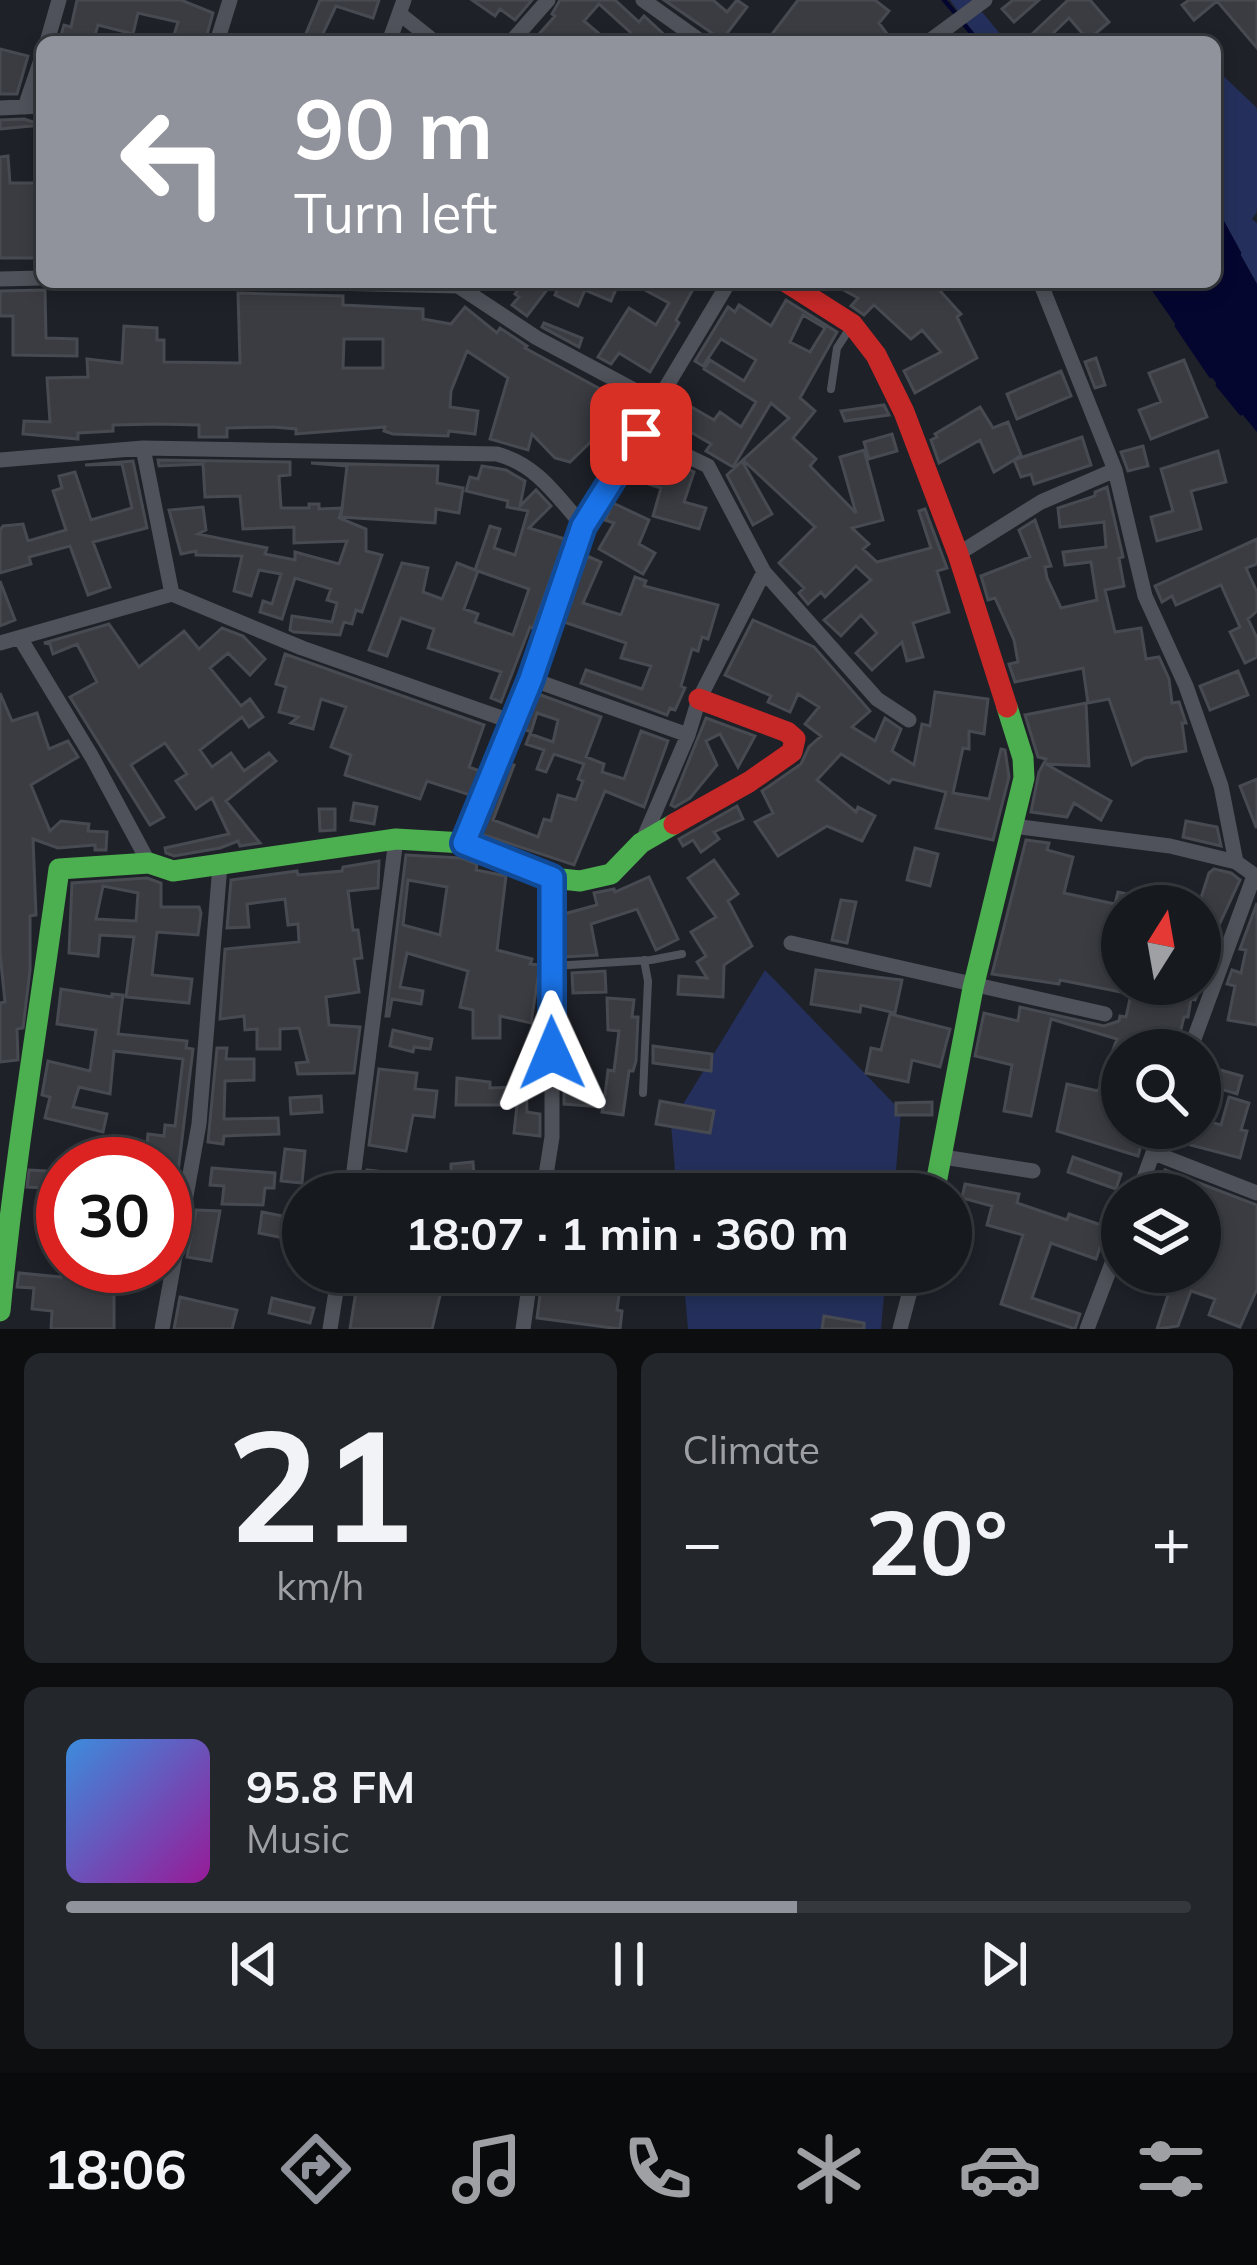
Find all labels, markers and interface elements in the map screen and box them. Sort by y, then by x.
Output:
text: 90 m [294,75,493,180]
icon: left [96,84,252,240]
text: Turn left [294,179,497,247]
pin [590,383,692,485]
icon: arrive [608,401,674,467]
north arrow [1101,885,1221,1005]
map controls [1101,885,1221,1293]
position arrow [489,990,615,1116]
button: search [1101,1029,1221,1149]
speed limit sign: 30 [36,1137,192,1293]
button: layers [1101,1173,1221,1293]
text: 18:07 · 1 min · 360 m [405,1205,849,1261]
text: 21 [227,1385,414,1581]
text: Climate [683,1425,820,1474]
text: 20° [866,1485,1008,1598]
text: − [683,1500,722,1583]
text: + [1151,1500,1191,1583]
text: km/h [276,1561,364,1610]
text: 95.8 FM [246,1758,415,1814]
text: Music [246,1814,350,1863]
icon: previous [221,1931,287,1997]
icon: pause [596,1931,662,1997]
icon: next [971,1931,1037,1997]
icon: directions [274,2127,358,2211]
icon: music [445,2127,529,2211]
icon: phone [616,2127,700,2211]
icon: climate [787,2127,871,2211]
icon: car [958,2127,1042,2211]
icon: filters [1129,2127,1213,2211]
text: 18:06 [44,2135,187,2203]

